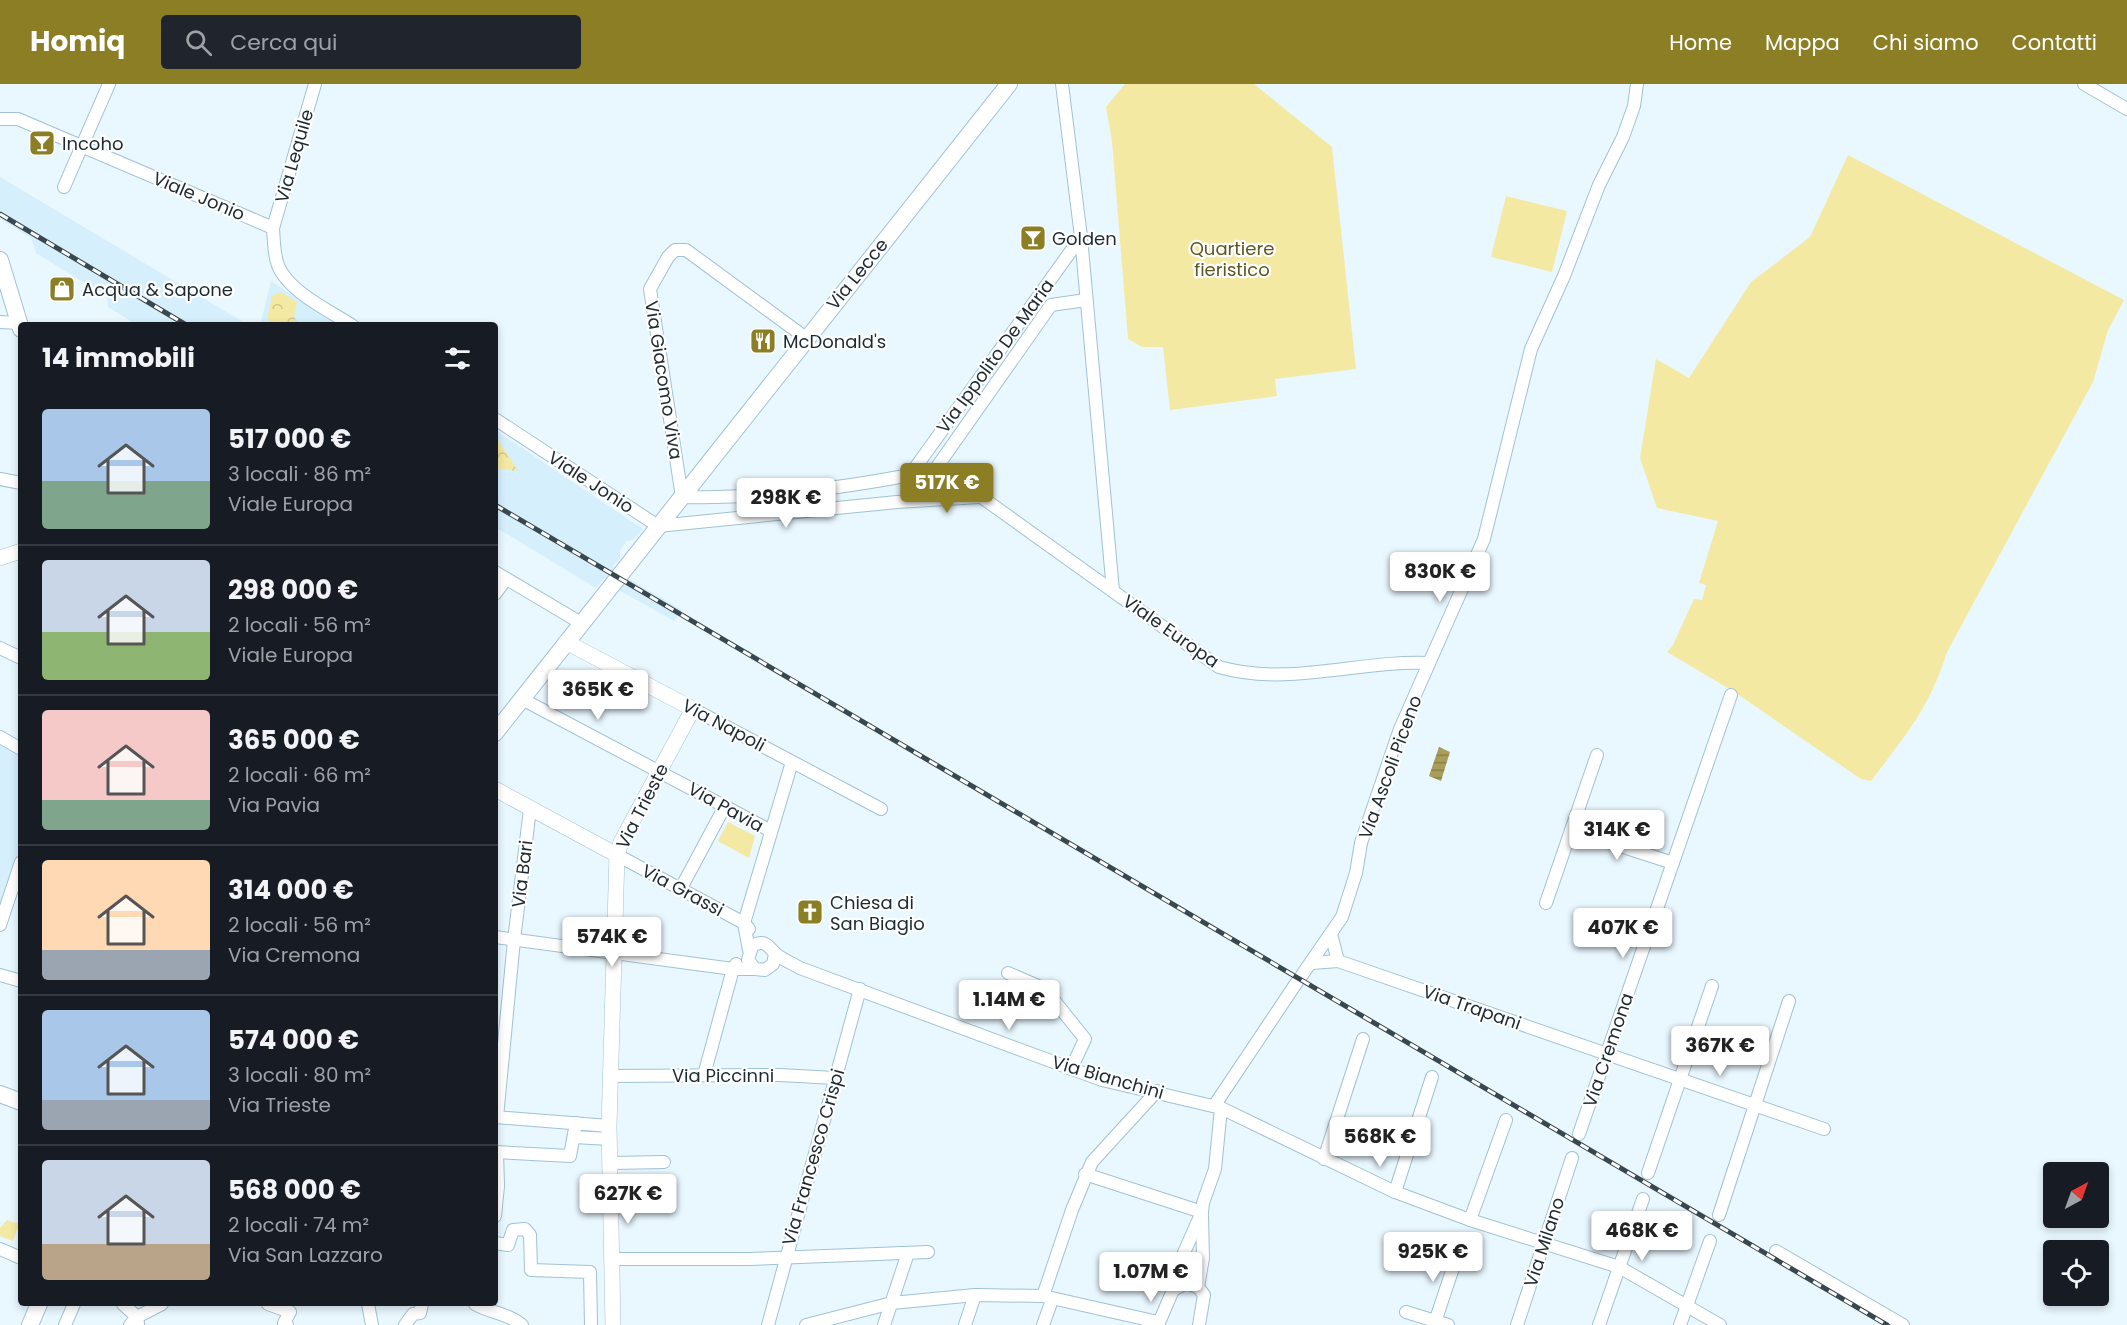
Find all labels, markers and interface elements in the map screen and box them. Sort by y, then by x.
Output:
search box [161,15,581,69]
text: Homiq [30,22,125,61]
icon: search [182,26,215,59]
text: Cerca qui [230,27,338,58]
text: Home [1669,28,1732,57]
text: Mappa [1765,28,1840,57]
text: Chi siamo [1873,28,1979,57]
text: Contatti [2012,28,2097,57]
street label: Via Lequile [269,106,319,206]
bar icon: Incoho [27,128,57,158]
place label: Incoho [62,131,123,156]
street label: Viale Jonio [149,165,249,227]
bar icon: Golden [1018,223,1048,253]
place label: Golden [1052,226,1117,251]
street label: Via Lecce [820,233,894,315]
park label: Quartiere fieristico [1190,236,1274,282]
shop icon: Acqua & Sapone [47,274,77,304]
street label: Via Ippolito De Maria [930,274,1060,438]
place label: Acqua & Sapone [82,277,233,302]
street label: Via Giacomo Viva [639,299,689,461]
restaurant icon: McDonald's [748,326,778,356]
place label: McDonald's [783,329,886,354]
text: 14 immobili [42,340,195,376]
icon: filters [441,342,474,375]
text: 517 000 € [228,421,351,457]
icon: home [90,433,162,505]
street label: Viale Jonio [543,445,639,519]
text: 3 locali · 86 m² [228,460,371,488]
pin: 517K € [898,463,996,514]
text: 517K € [914,468,980,496]
pin: 298K € [737,478,835,529]
text: 298K € [751,483,821,511]
text: Viale Europa [228,490,353,518]
pin: 830K € [1391,552,1489,603]
text: 830K € [1404,557,1476,585]
text: 298 000 € [228,572,358,608]
icon: home [90,584,162,656]
street label: Viale Europa [1118,589,1224,673]
text: 2 locali · 56 m² [228,611,371,639]
text: Viale Europa [228,641,353,669]
pin: 365K € [549,670,647,721]
text: 365K € [562,675,634,703]
street label: Via Ascoli Piceno [1352,692,1428,842]
street label: Via Napoli [678,693,770,757]
text: 365 000 € [228,722,360,758]
icon: home [90,734,162,806]
street label: Via Trieste [610,759,674,853]
text: 2 locali · 66 m² [228,761,371,789]
street label: Via Pavia [684,776,768,838]
text: Via Pavia [228,791,320,819]
pin: 314K € [1568,810,1666,861]
text: 314K € [1583,815,1651,843]
street label: Via Bari [505,839,539,909]
street label: Via Grassi [638,858,728,922]
text: 314 000 € [228,872,354,908]
icon: home [90,884,162,956]
place label: Chiesa di San Biagio [830,890,925,936]
church icon: Chiesa di San Biagio [795,897,825,927]
pin: 407K € [1574,908,1672,959]
text: 2 locali · 56 m² [228,911,371,939]
text: 407K € [1587,913,1659,941]
pin: 574K € [563,917,661,968]
text: 574K € [576,922,648,950]
text: Via Cremona [228,941,360,969]
street label: Via Trapani [1419,978,1525,1036]
pin: 1.14M € [954,980,1064,1031]
text: 1.14M € [973,985,1045,1013]
street label: Via Cremona [1577,990,1639,1110]
text: 574 000 € [228,1022,359,1058]
pin: 367K € [1671,1026,1769,1077]
text: 367K € [1685,1031,1755,1059]
icon: home [90,1034,162,1106]
street label: Via Bianchini [1049,1049,1167,1105]
text: 3 locali · 80 m² [228,1061,371,1089]
street label: Via Piccinni [672,1063,774,1088]
street label: Via Francesco Crispi [776,1066,850,1248]
text: Via Trieste [228,1091,331,1119]
pin: 568K € [1331,1117,1429,1168]
text: 568K € [1344,1122,1416,1150]
north arrow [2043,1162,2109,1228]
map controls [2043,1162,2109,1306]
text: 568 000 € [228,1172,361,1208]
pin: 627K € [579,1174,677,1225]
text: 627K € [594,1179,662,1207]
icon: home [90,1184,162,1256]
street label: Via Milano [1518,1194,1570,1290]
text: 2 locali · 74 m² [228,1211,369,1239]
pin: 468K € [1593,1211,1691,1262]
text: 468K € [1605,1216,1679,1244]
pin: 925K € [1384,1232,1482,1283]
text: 925K € [1398,1237,1468,1265]
button: locate [2043,1240,2109,1306]
text: Via San Lazzaro [228,1241,383,1269]
pin: 1.07M € [1096,1252,1206,1303]
text: 1.07M € [1113,1257,1189,1285]

